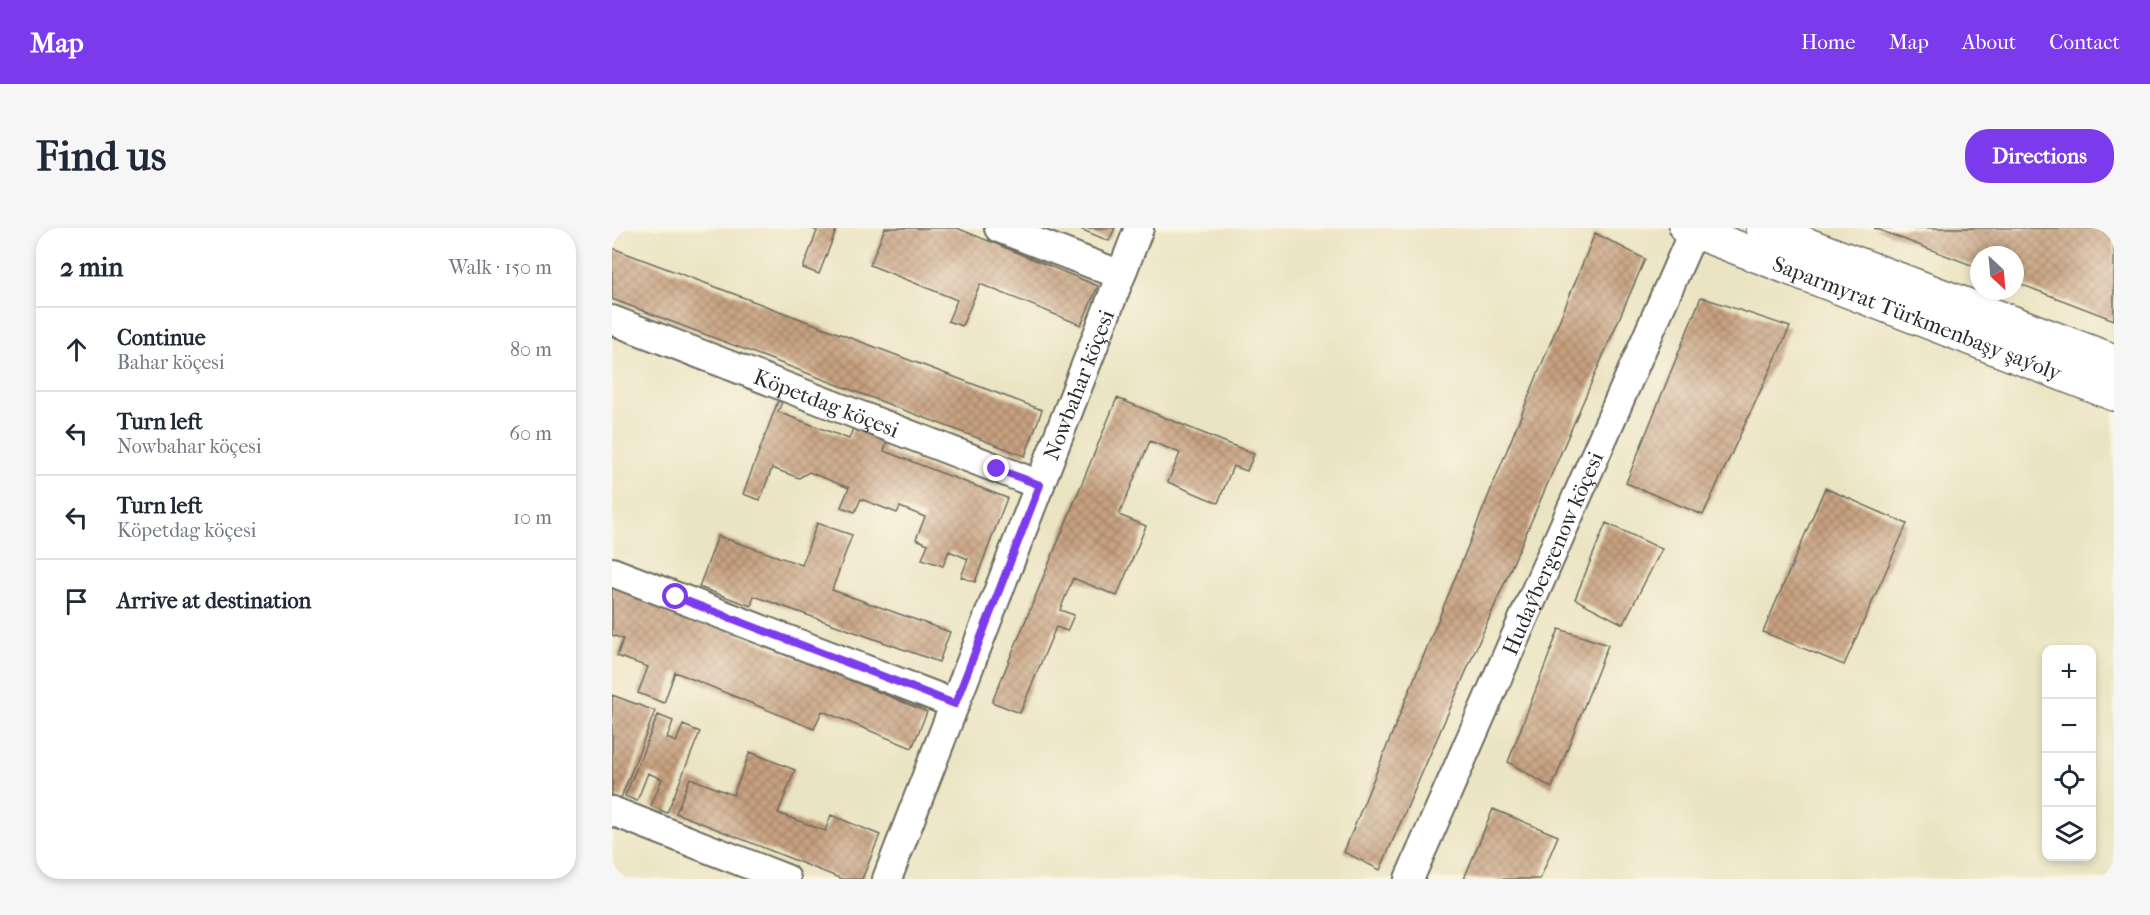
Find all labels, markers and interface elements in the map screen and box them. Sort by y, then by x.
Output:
text: Map [30,26,84,59]
text: Home [1801,30,1856,54]
text: Map [1889,30,1929,54]
text: About [1962,30,2016,54]
text: Contact [2049,30,2120,54]
button: Directions [1965,129,2114,183]
text: Find us [36,132,166,181]
north arrow [1970,246,2024,300]
street label: Saparmyrat Türkmenbaşy şaýoly [1769,251,2066,387]
text: 2 min [60,252,123,283]
text: Walk · 150 m [448,256,552,279]
street label: Nowbahar köçesi [1038,306,1120,464]
text: Continue [117,325,206,351]
icon: ahead [60,333,93,366]
text: 80 m [510,338,552,361]
text: Bahar köçesi [117,351,225,374]
street label: Köpetdag köçesi [750,364,903,444]
text: Turn left [117,409,203,435]
icon: left [60,417,93,450]
text: 60 m [509,422,552,445]
text: Nowbahar köçesi [117,435,262,458]
street label: Hudaýbergenow köçesi [1497,447,1609,659]
route end [983,455,1009,481]
text: Turn left [117,493,203,519]
icon: left [60,501,93,534]
text: 10 m [513,506,552,529]
text: Köpetdag köçesi [117,519,256,542]
route start [662,583,688,609]
icon: arrive [60,585,93,618]
text: Arrive at destination [117,588,311,614]
map controls [2042,645,2096,861]
button: + [2042,645,2096,699]
button: − [2042,699,2096,753]
button: locate [2042,753,2096,807]
button: layers [2042,807,2096,861]

